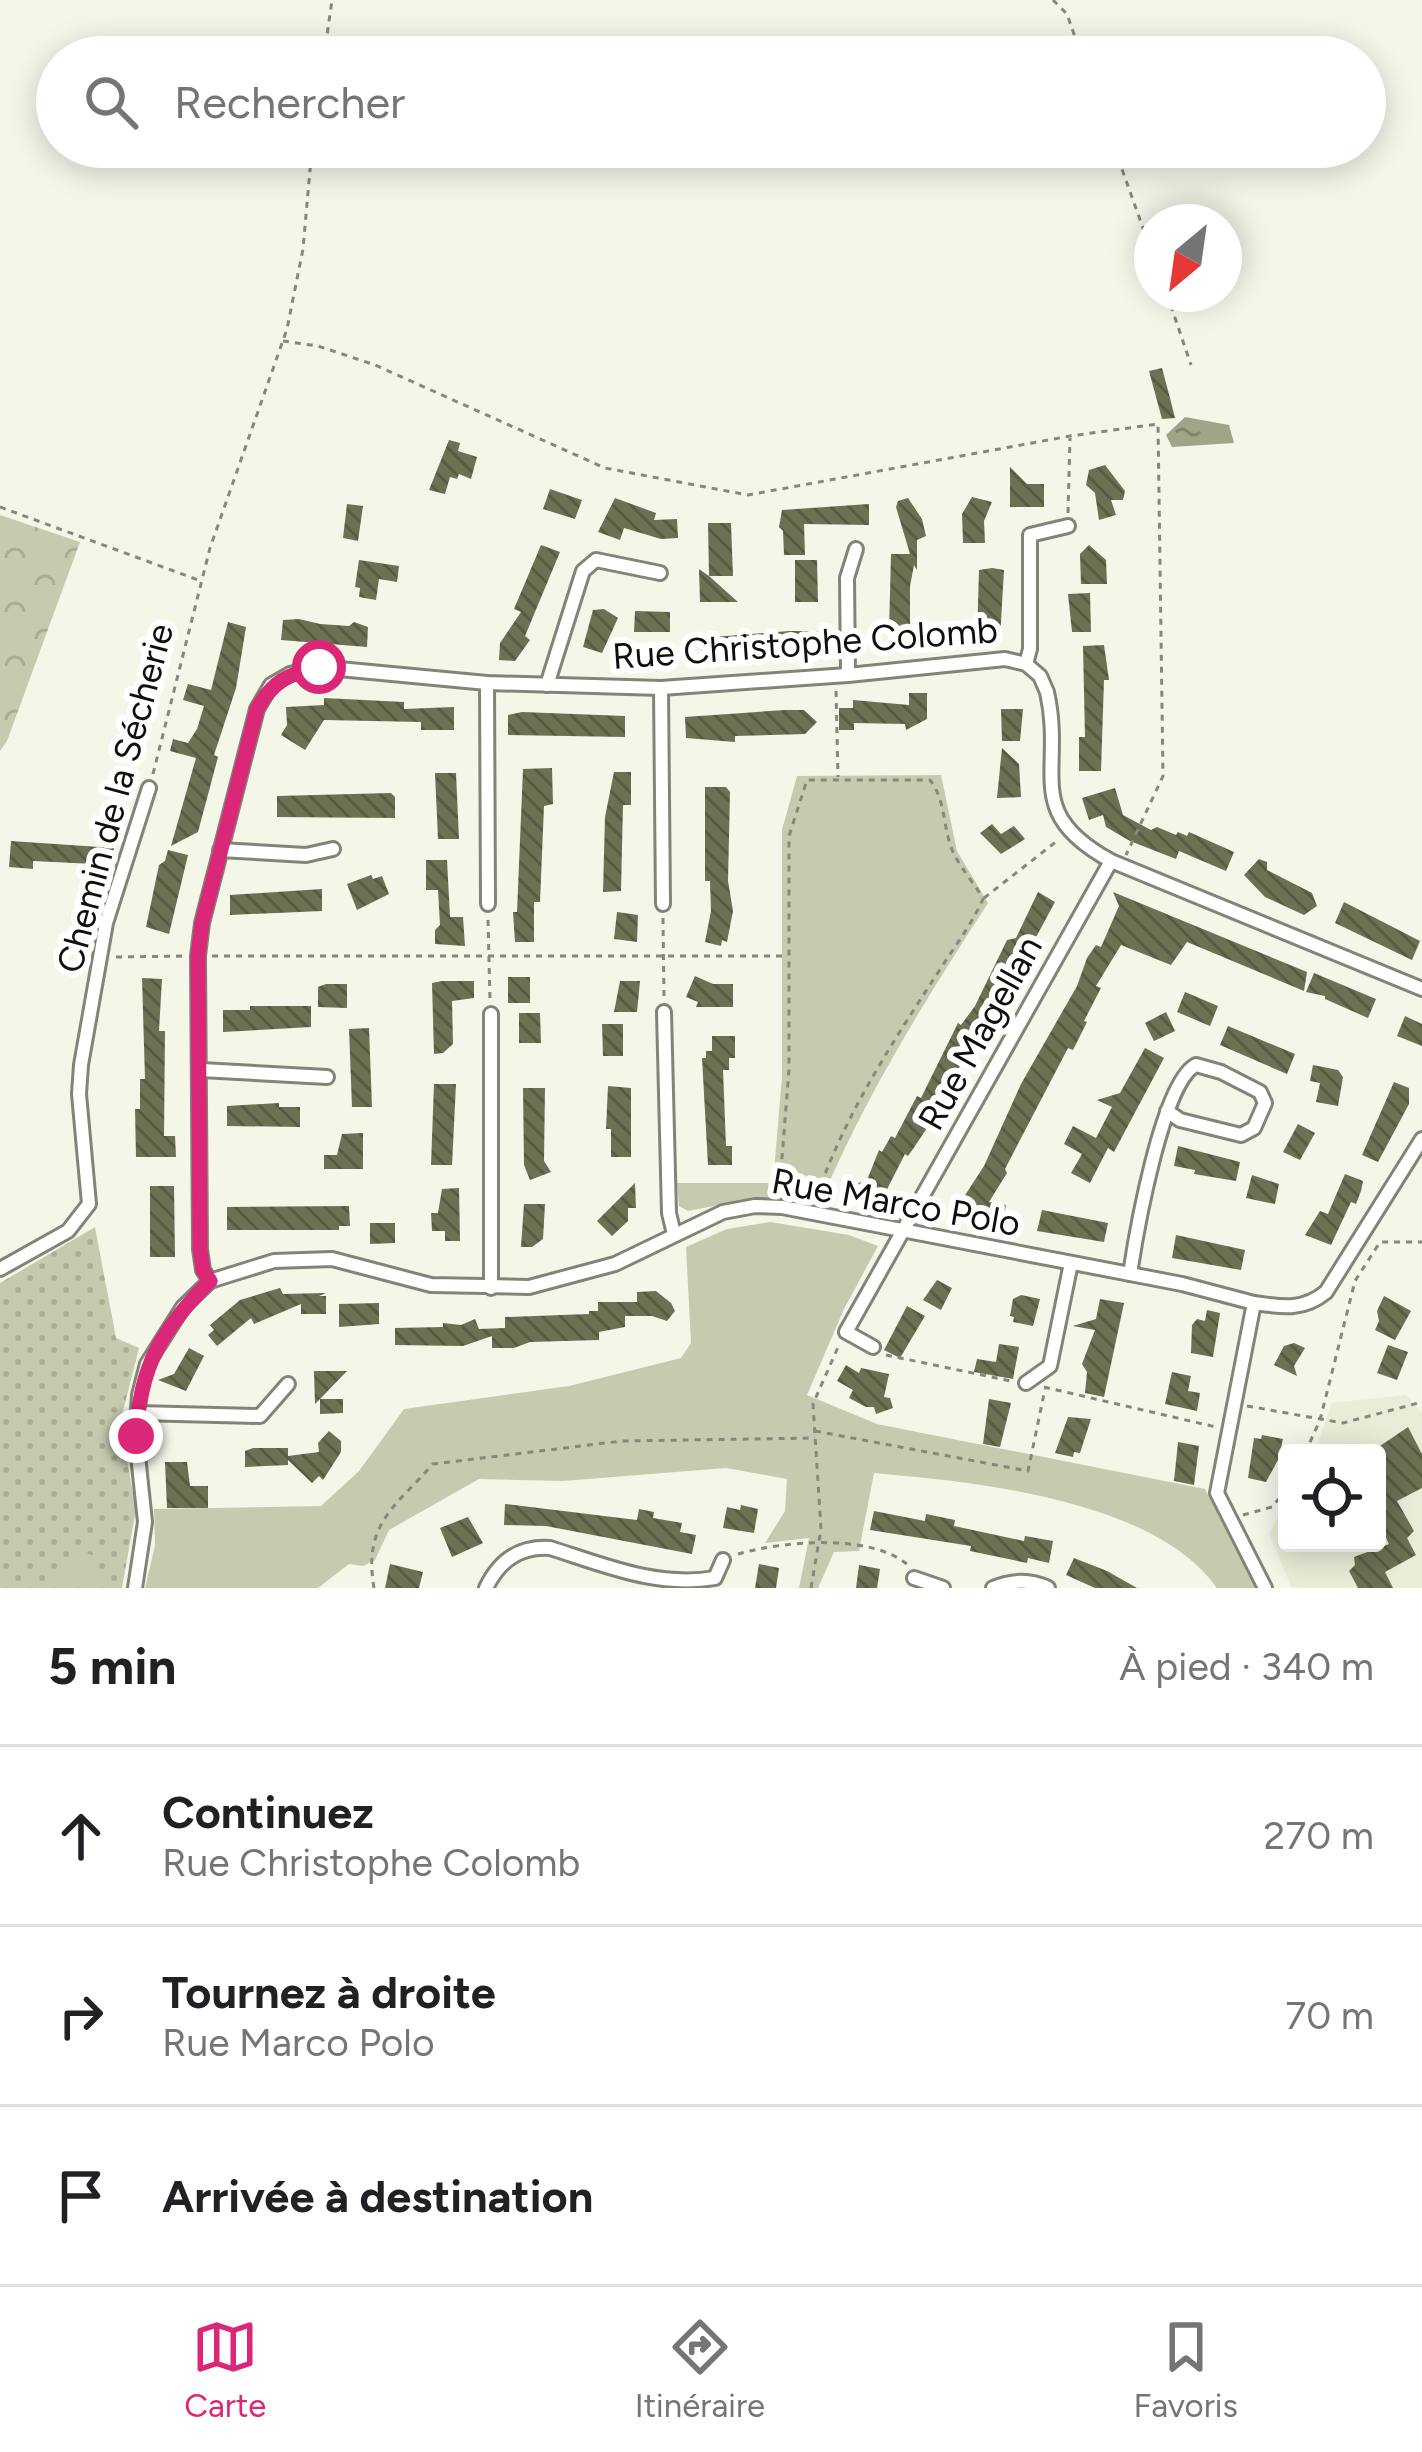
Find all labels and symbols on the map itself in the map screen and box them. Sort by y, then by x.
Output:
north arrow [1134,204,1242,312]
street label: Rue Christophe Colomb [611,608,999,678]
street label: Chemin de la Sécherie [48,619,182,977]
route start [292,640,346,694]
street label: Rue Magellan [909,929,1051,1137]
street label: Rue Marco Polo [768,1159,1024,1245]
route end [109,1409,163,1463]

